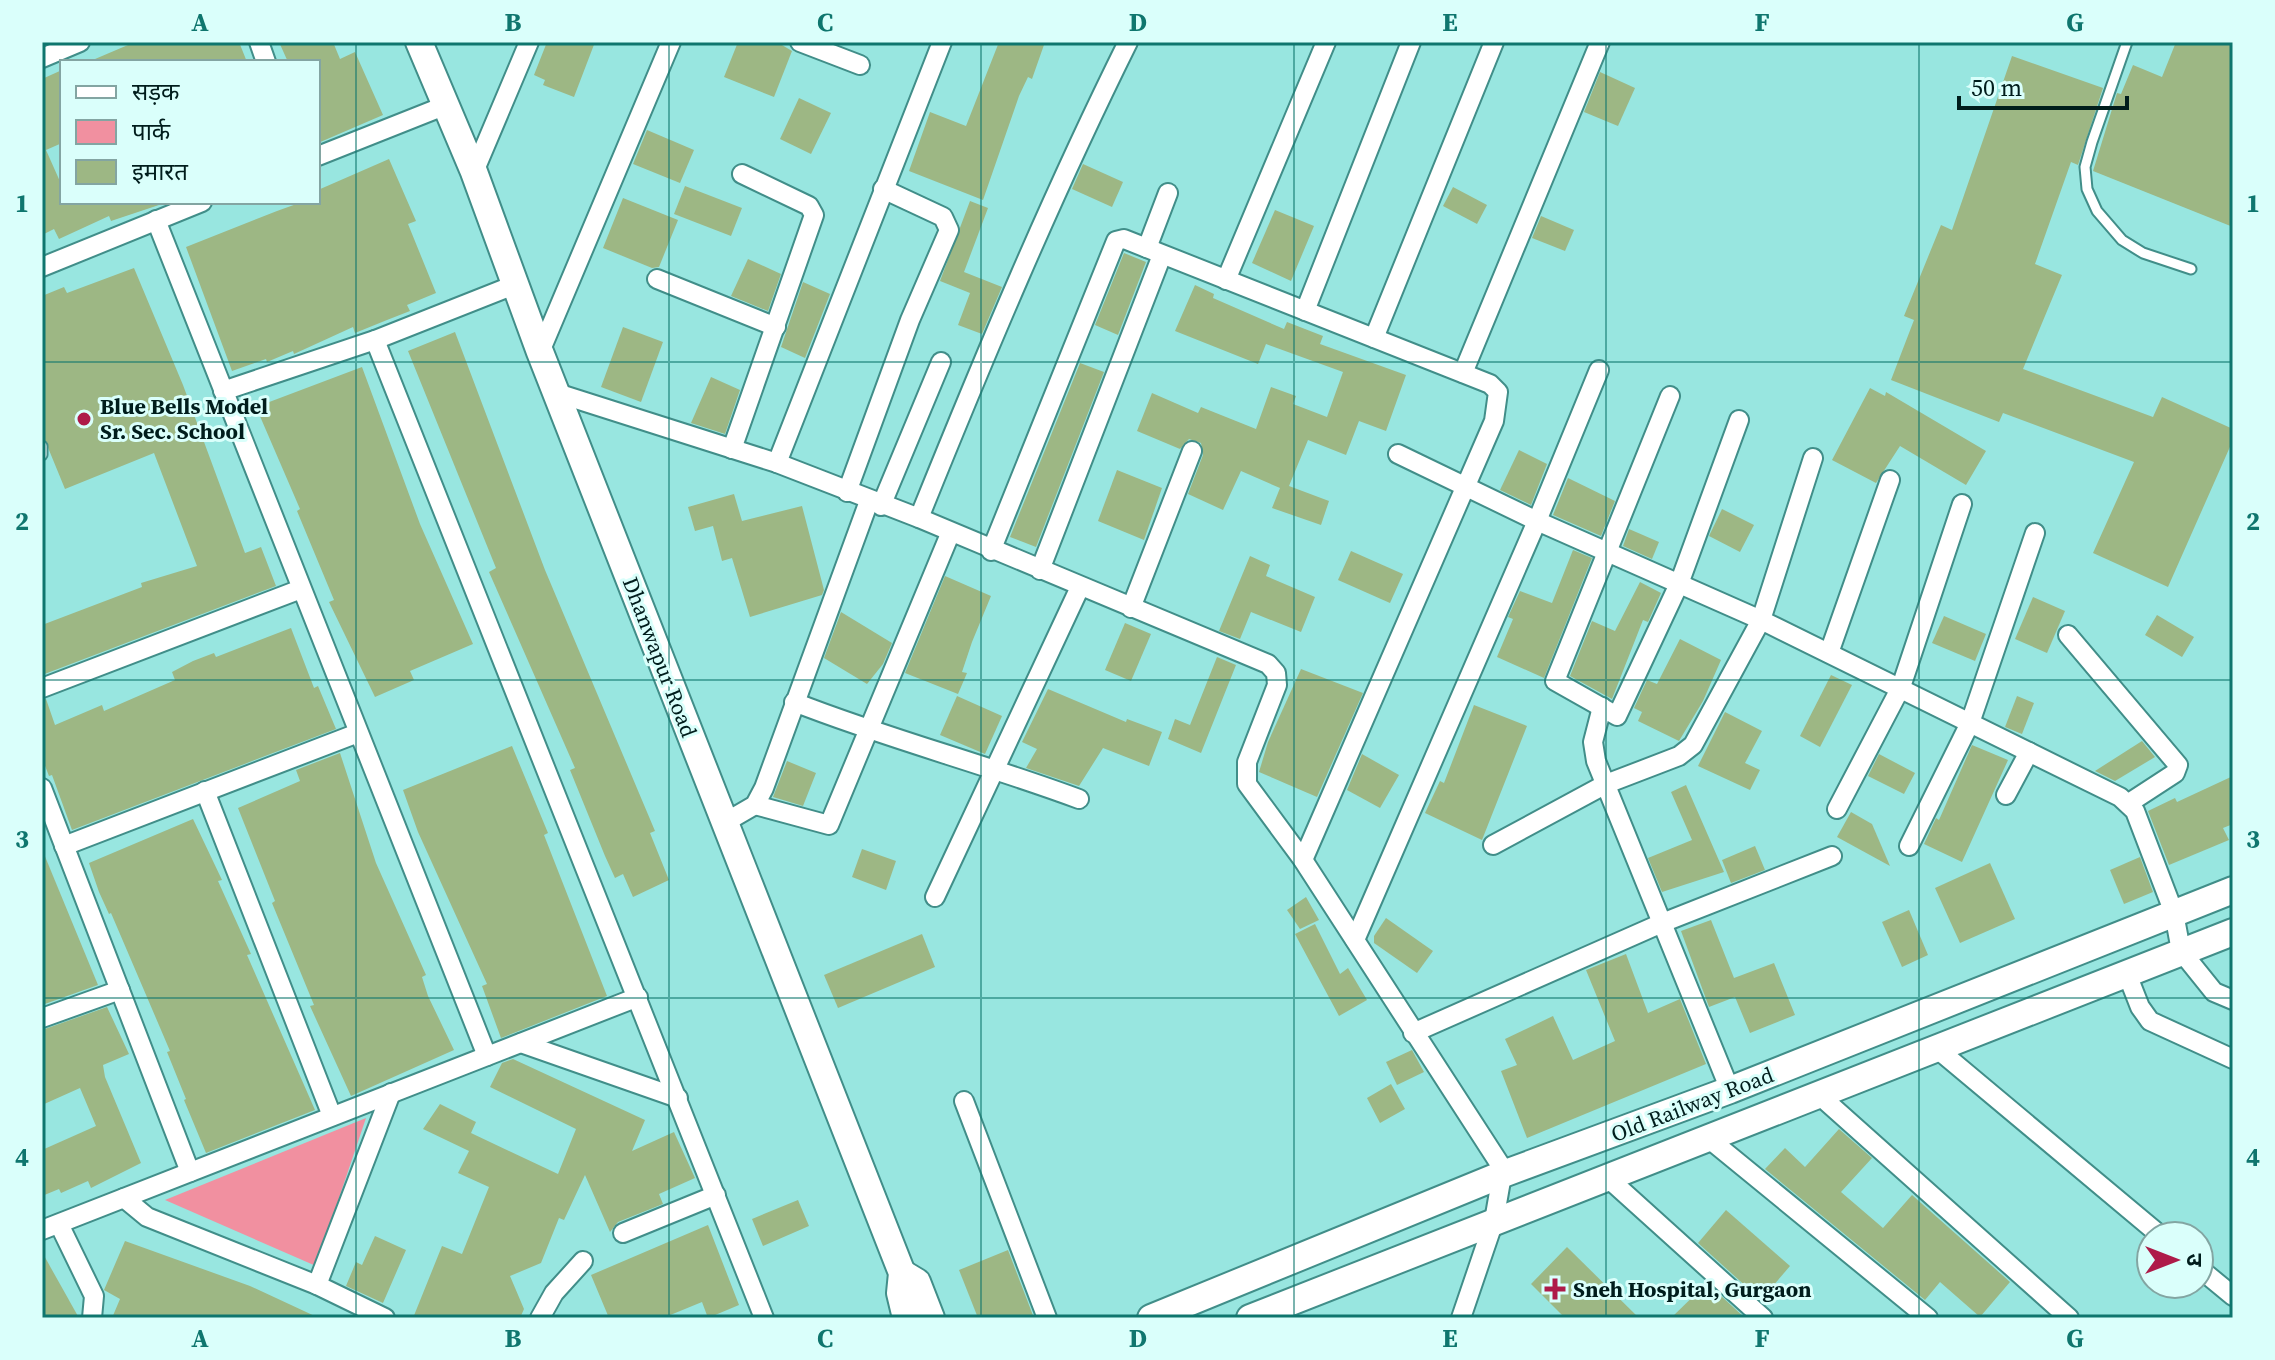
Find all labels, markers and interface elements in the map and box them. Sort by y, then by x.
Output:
text: A [191,4,209,40]
text: B [505,4,522,40]
text: C [817,4,833,40]
text: D [1129,4,1147,40]
text: E [1442,4,1458,40]
text: F [1754,4,1770,40]
text: G [2066,4,2084,40]
legend [60,60,320,204]
scale bar [1959,60,2127,110]
text: 50 m [1971,71,2022,104]
text: सड़क [132,75,180,108]
text: पार्क [132,115,171,148]
text: इमारत [132,155,189,188]
text: 1 [15,185,29,221]
text: 1 [2246,185,2260,221]
place label: Blue Bells Model Sr. Sec. School [100,391,268,446]
marker: Blue Bells Model Sr. Sec. School [75,410,93,428]
text: 2 [15,503,29,539]
text: 2 [2246,503,2260,539]
street label: Dhanwapur Road [616,573,705,742]
text: 3 [15,821,29,857]
text: 3 [2246,821,2260,857]
street label: Old Railway Road [1606,1059,1778,1149]
text: 4 [15,1139,29,1175]
text: 4 [2246,1139,2260,1175]
north arrow [2135,1220,2215,1300]
text: उ [2180,1254,2210,1268]
place label: Sneh Hospital, Gurgaon [1573,1274,1812,1304]
marker: Sneh Hospital, Gurgaon [1544,1278,1566,1300]
text: A [191,1320,209,1356]
text: B [505,1320,522,1356]
text: C [817,1320,833,1356]
text: D [1129,1320,1147,1356]
text: E [1442,1320,1458,1356]
text: F [1754,1320,1770,1356]
text: G [2066,1320,2084,1356]

